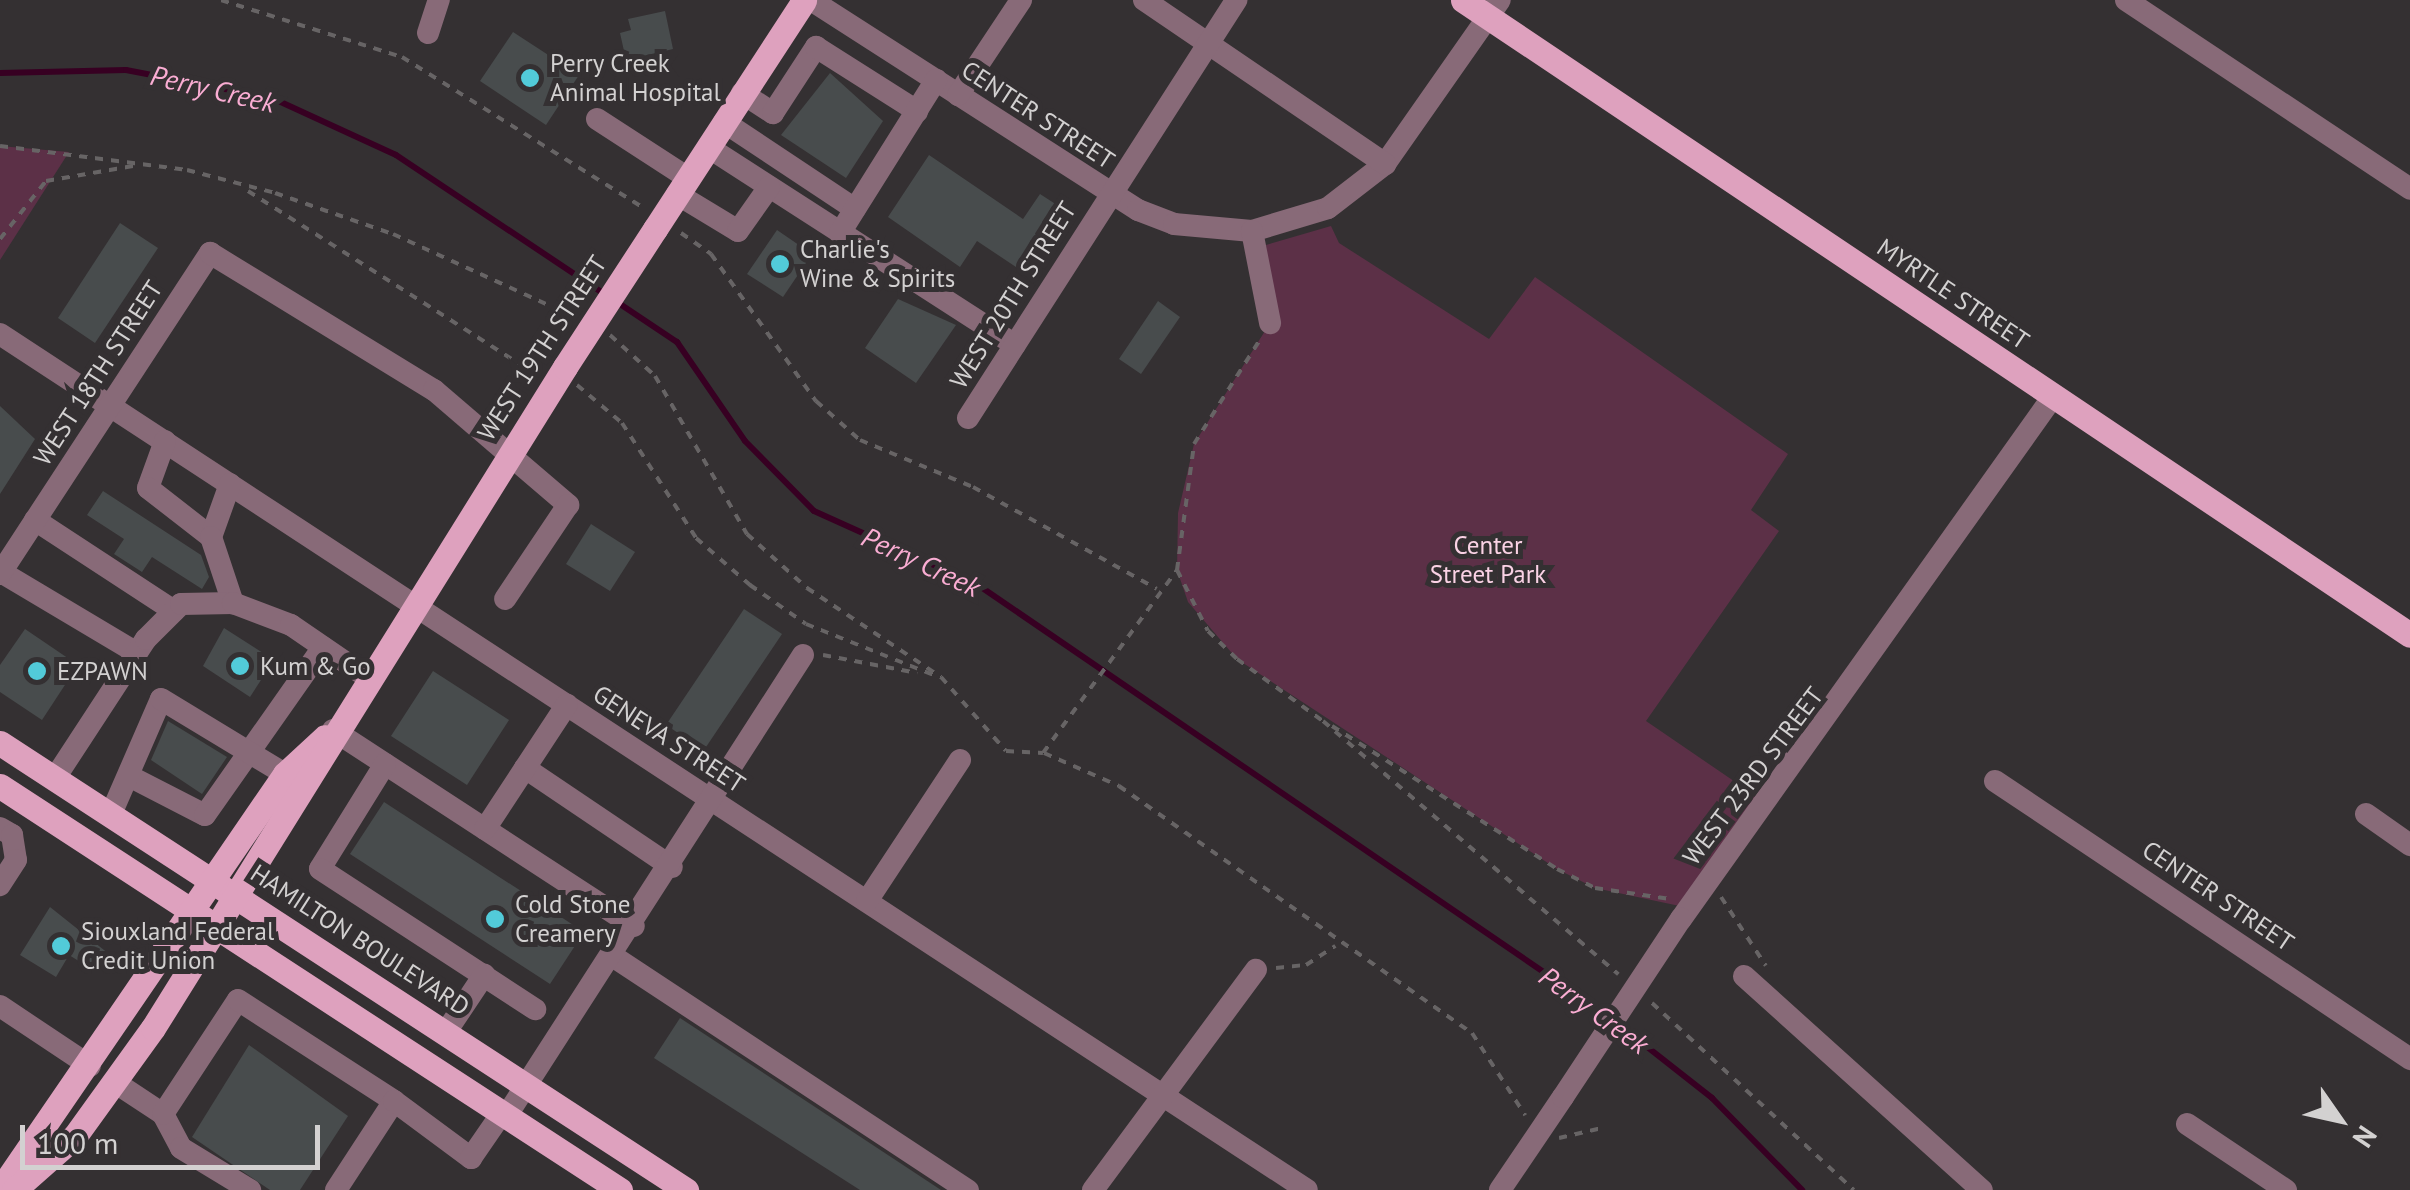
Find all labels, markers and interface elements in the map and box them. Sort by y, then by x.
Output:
place label: Perry Creek Animal Hospital [550,49,721,108]
street label: CENTER STREET [956,54,1120,176]
water label: Perry Creek [147,58,279,120]
marker: Perry Creek Animal Hospital [519,67,541,89]
street label: WEST 20TH STREET [943,196,1083,394]
street label: MYRTLE STREET [1871,232,2035,356]
place label: Charlie's Wine & Spirits [800,235,955,294]
street label: WEST 19TH STREET [471,250,613,446]
marker: Charlie's Wine & Spirits [769,253,791,275]
street label: WEST 18TH STREET [27,275,169,471]
water label: Perry Creek [856,520,986,604]
park label: Center Street Park [1430,531,1546,590]
place label: Kum & Go [260,651,371,681]
marker: Kum & Go [229,655,251,677]
place label: EZPAWN [57,656,148,686]
marker: EZPAWN [26,660,48,682]
street label: GENEVA STREET [587,678,751,800]
street label: WEST 23RD STREET [1676,681,1830,871]
street label: CENTER STREET [2137,834,2299,958]
street label: HAMILTON BOULEVARD [245,858,475,1022]
place label: Cold Stone Creamery [515,890,630,949]
marker: Cold Stone Creamery [484,908,506,930]
place label: Siouxland Federal Credit Union [81,917,274,976]
marker: Siouxland Federal Credit Union [50,935,72,957]
water label: Perry Creek [1532,959,1656,1061]
north arrow [2290,1070,2390,1170]
scale bar [25,1105,325,1167]
text: N [2345,1119,2386,1155]
text: 100 m [37,1123,118,1162]

